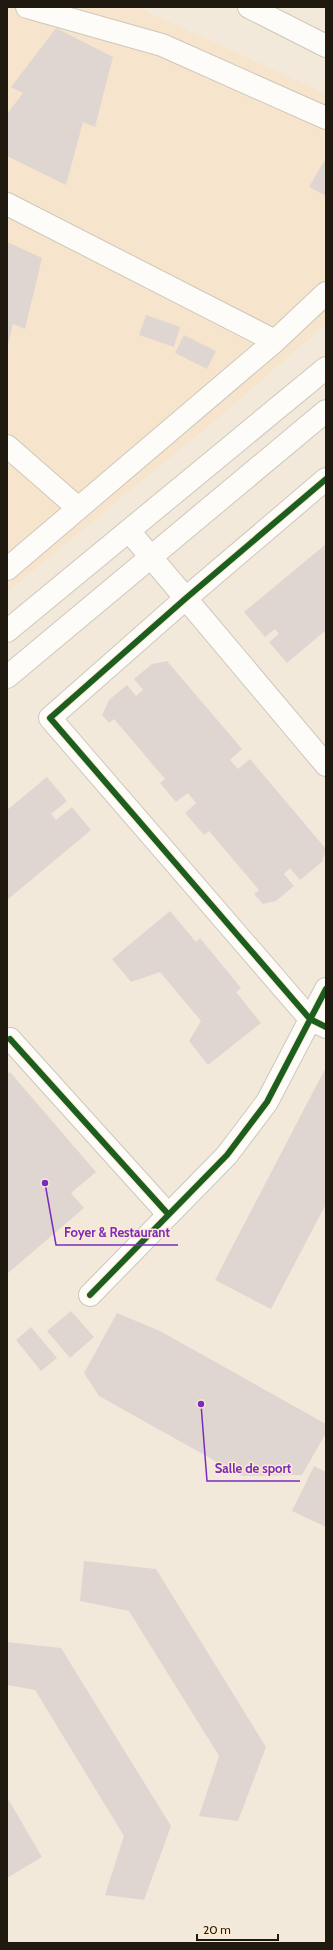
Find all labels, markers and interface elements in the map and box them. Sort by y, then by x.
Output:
callout: Foyer & Restaurant [56,1220,178,1245]
text: Foyer & Restaurant [64,1224,170,1240]
callout: Salle de sport [207,1456,300,1481]
text: Salle de sport [215,1460,292,1476]
scale bar [197,1916,278,1942]
text: 20 m [203,1922,231,1937]

